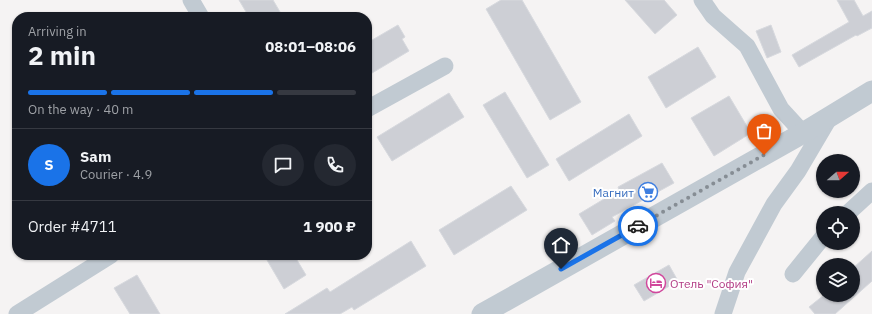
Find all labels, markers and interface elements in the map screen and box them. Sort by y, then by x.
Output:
text: Arriving in [28,23,87,40]
text: 08:01–08:06 [265,37,356,56]
text: 2 min [28,38,96,72]
text: On the way · 40 m [28,101,133,118]
pin [747,114,781,155]
icon: bag [753,120,775,142]
button: chat [262,144,304,186]
button: phone [314,144,356,186]
text: Sam [80,147,111,166]
north arrow [816,154,860,198]
map controls [816,154,860,302]
text: S [44,155,54,174]
text: Courier · 4.9 [80,166,152,183]
supermarket icon: Магнит [637,181,659,203]
place label: Магнит [593,185,634,200]
courier [618,206,658,246]
button: locate [816,206,860,250]
icon: car [627,215,649,237]
text: Order #4711 [28,217,117,236]
text: 1 900 ₽ [303,217,356,236]
pin [544,228,578,269]
icon: home [550,234,572,256]
button: layers [816,258,860,302]
hotel icon: Отель "София" [645,272,667,294]
place label: Отель "София" [670,276,753,291]

